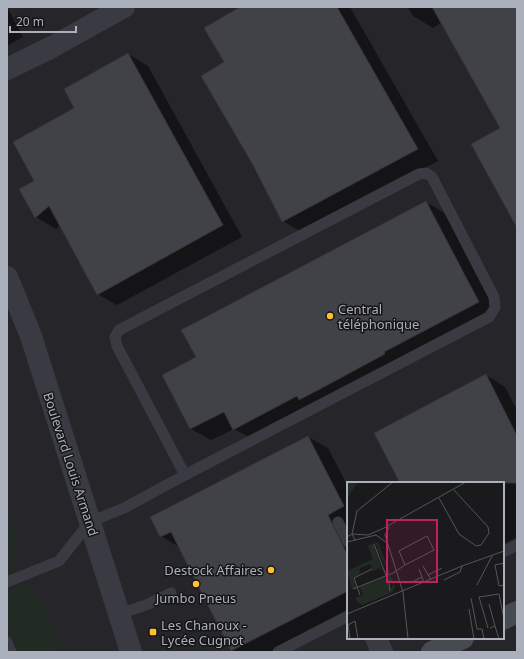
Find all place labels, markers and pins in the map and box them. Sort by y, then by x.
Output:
place label: Central téléphonique [338,300,419,333]
marker: Central téléphonique [325,311,335,321]
place label: Destock Affaires [164,561,263,579]
marker: Destock Affaires [266,565,276,575]
marker: Jumbo Pneus [191,579,201,589]
place label: Jumbo Pneus [154,589,236,607]
place label: Les Chanoux - Lycée Cugnot [161,616,247,649]
marker: Les Chanoux - Lycée Cugnot [148,627,158,637]

